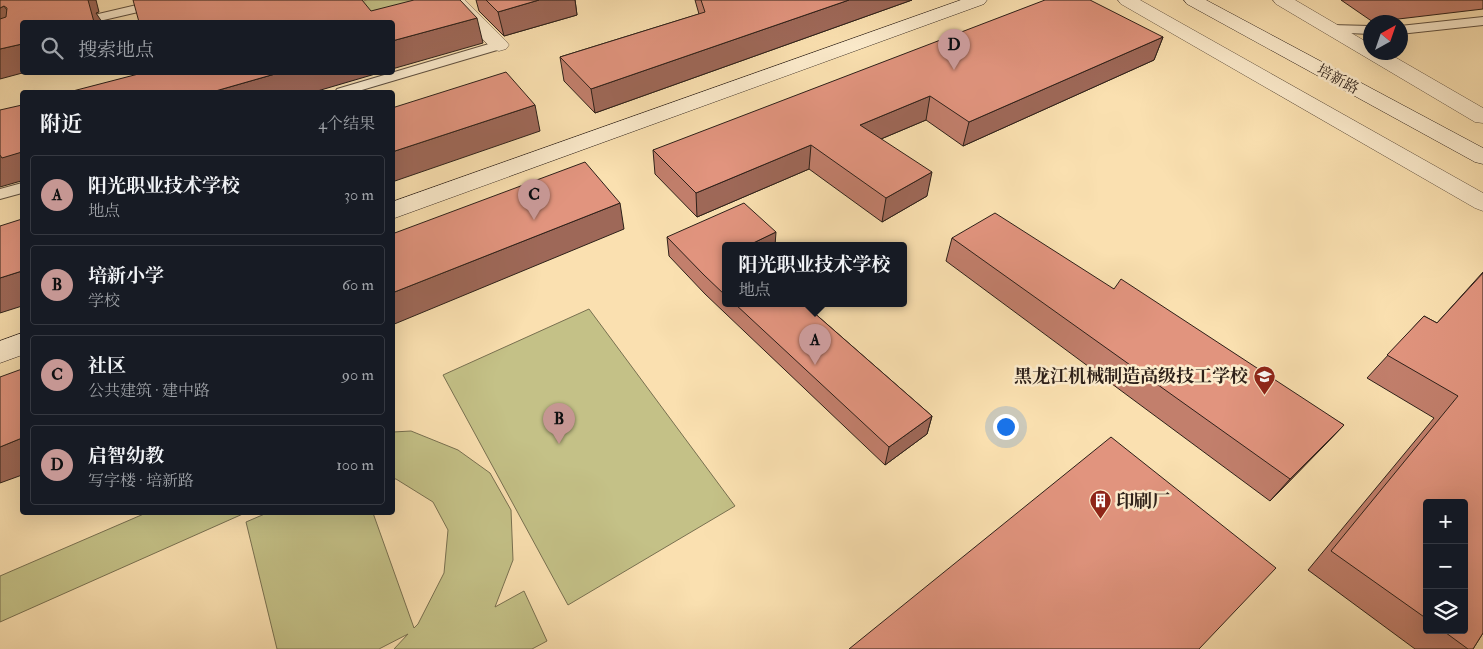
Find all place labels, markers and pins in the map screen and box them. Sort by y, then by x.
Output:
pin: D [938,29,970,70]
pin: C [518,179,550,220]
pin: A [799,324,831,365]
school or university icon: 黑龙江机械制造高级技工学校 [1252,364,1276,395]
place label: 黑龙江机械制造高级技工学校 [1014,365,1248,388]
pin: B [543,403,575,444]
building icon: 印刷厂 [1088,489,1112,520]
place label: 印刷厂 [1116,490,1170,513]

